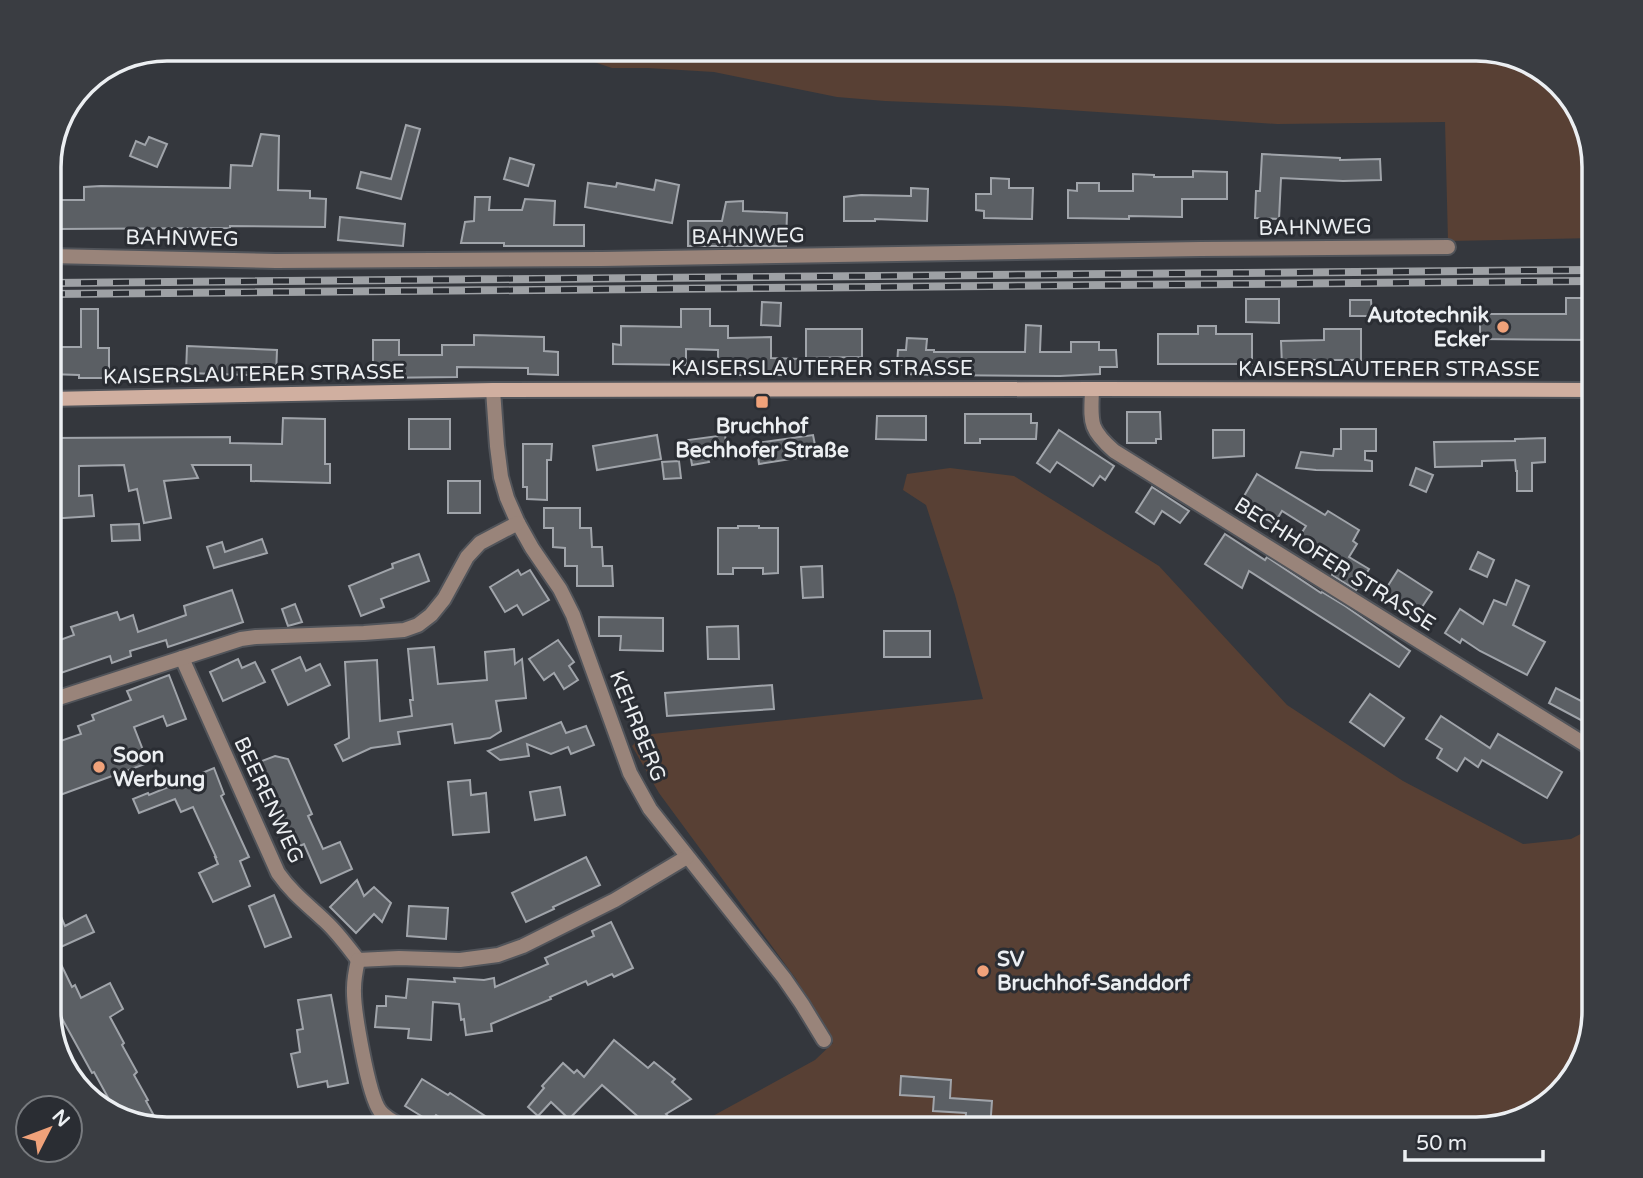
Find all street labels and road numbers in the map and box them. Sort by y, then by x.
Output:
street label: BAHNWEG [1258,214,1372,241]
street label: BAHNWEG [691,223,805,250]
street label: BAHNWEG [125,225,239,252]
street label: KAISERSLAUTERER STRASSE [671,356,973,381]
street label: KAISERSLAUTERER STRASSE [1238,357,1540,382]
street label: KAISERSLAUTERER STRASSE [103,359,405,390]
street label: BECHHOFER STRASSE [1229,492,1440,637]
street label: KEHRBERG [604,667,671,785]
street label: BEERENWEG [228,733,309,868]

